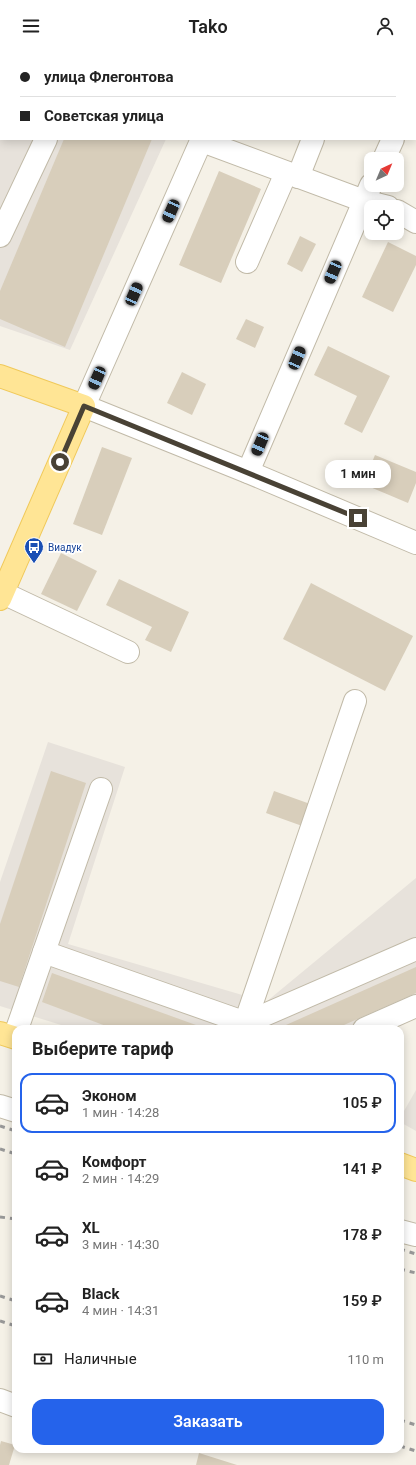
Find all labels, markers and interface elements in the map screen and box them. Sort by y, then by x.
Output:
icon: menu [20,15,42,37]
icon: person [374,15,396,37]
text: Tako [188,16,228,37]
text: улица Флегонтова [44,68,173,86]
text: Советская улица [44,107,164,125]
north arrow [364,152,404,192]
map controls [364,152,404,240]
car [161,198,181,224]
button: locate [364,200,404,240]
car [323,259,343,285]
car [124,281,144,307]
car [287,345,307,371]
car [87,365,107,391]
car [250,431,270,457]
route start [51,453,69,471]
callout: 1 мин [325,460,391,488]
text: 1 мин [340,466,376,481]
route end [349,509,367,527]
bus stop icon: Виадук [23,536,45,564]
place label: Виадук [48,542,82,553]
text: Выберите тариф [32,1038,174,1059]
icon: car [34,1085,70,1121]
text: Эконом [82,1087,137,1105]
text: 105 ₽ [342,1094,382,1112]
text: 1 мин · 14:28 [82,1105,159,1120]
icon: car [34,1151,70,1187]
text: Комфорт [82,1153,146,1171]
text: 141 ₽ [342,1160,382,1178]
text: 2 мин · 14:29 [82,1171,159,1186]
icon: car [34,1217,70,1253]
text: XL [82,1219,100,1237]
text: 178 ₽ [342,1226,382,1244]
text: 3 мин · 14:30 [82,1237,159,1252]
icon: car [34,1283,70,1319]
text: Black [82,1285,119,1303]
text: 159 ₽ [342,1292,382,1310]
text: 4 мин · 14:31 [82,1303,159,1318]
icon: cash [32,1348,54,1370]
text: Наличные [64,1350,137,1368]
text: 110 m [347,1352,384,1367]
button: Заказать [32,1399,384,1445]

